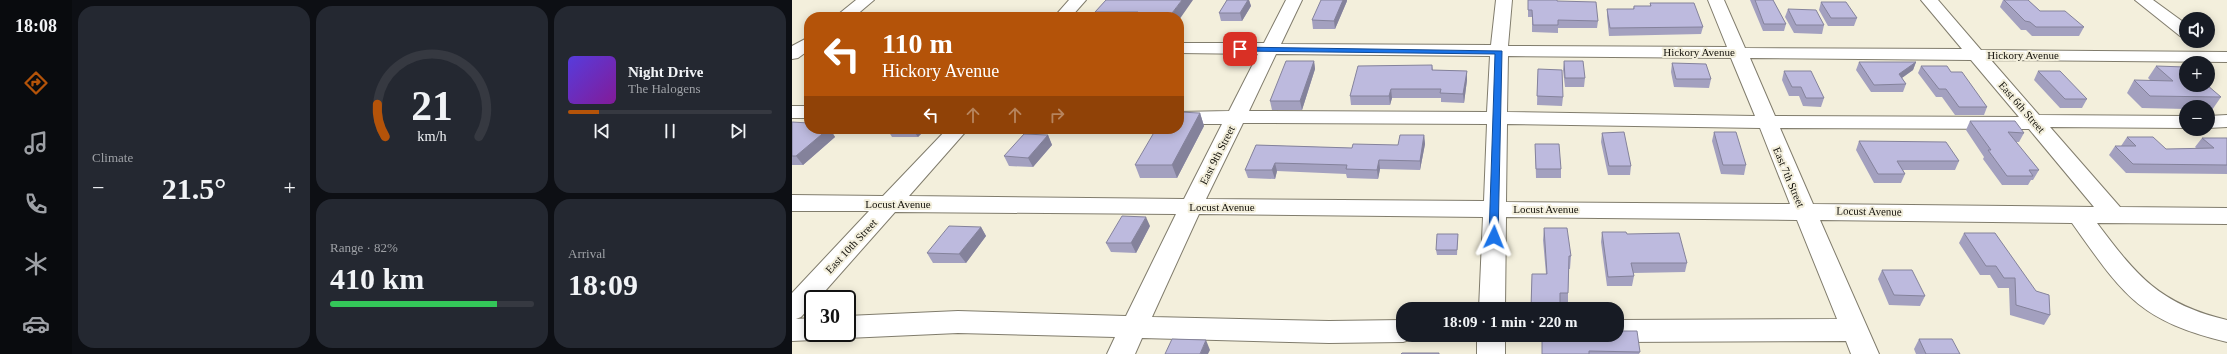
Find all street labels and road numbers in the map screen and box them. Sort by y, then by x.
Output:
street label: Hickory Avenue [1663,46,1735,58]
street label: Hickory Avenue [1987,49,2059,61]
street label: East 6th Street [1996,79,2048,135]
street label: East 9th Street [1197,124,1237,186]
street label: East 7th Street [1771,145,1807,209]
street label: Locust Avenue [865,198,931,210]
street label: Locust Avenue [1189,201,1255,213]
street label: Locust Avenue [1513,203,1579,215]
street label: Locust Avenue [1836,204,1902,218]
street label: East 10th Street [823,216,879,276]

